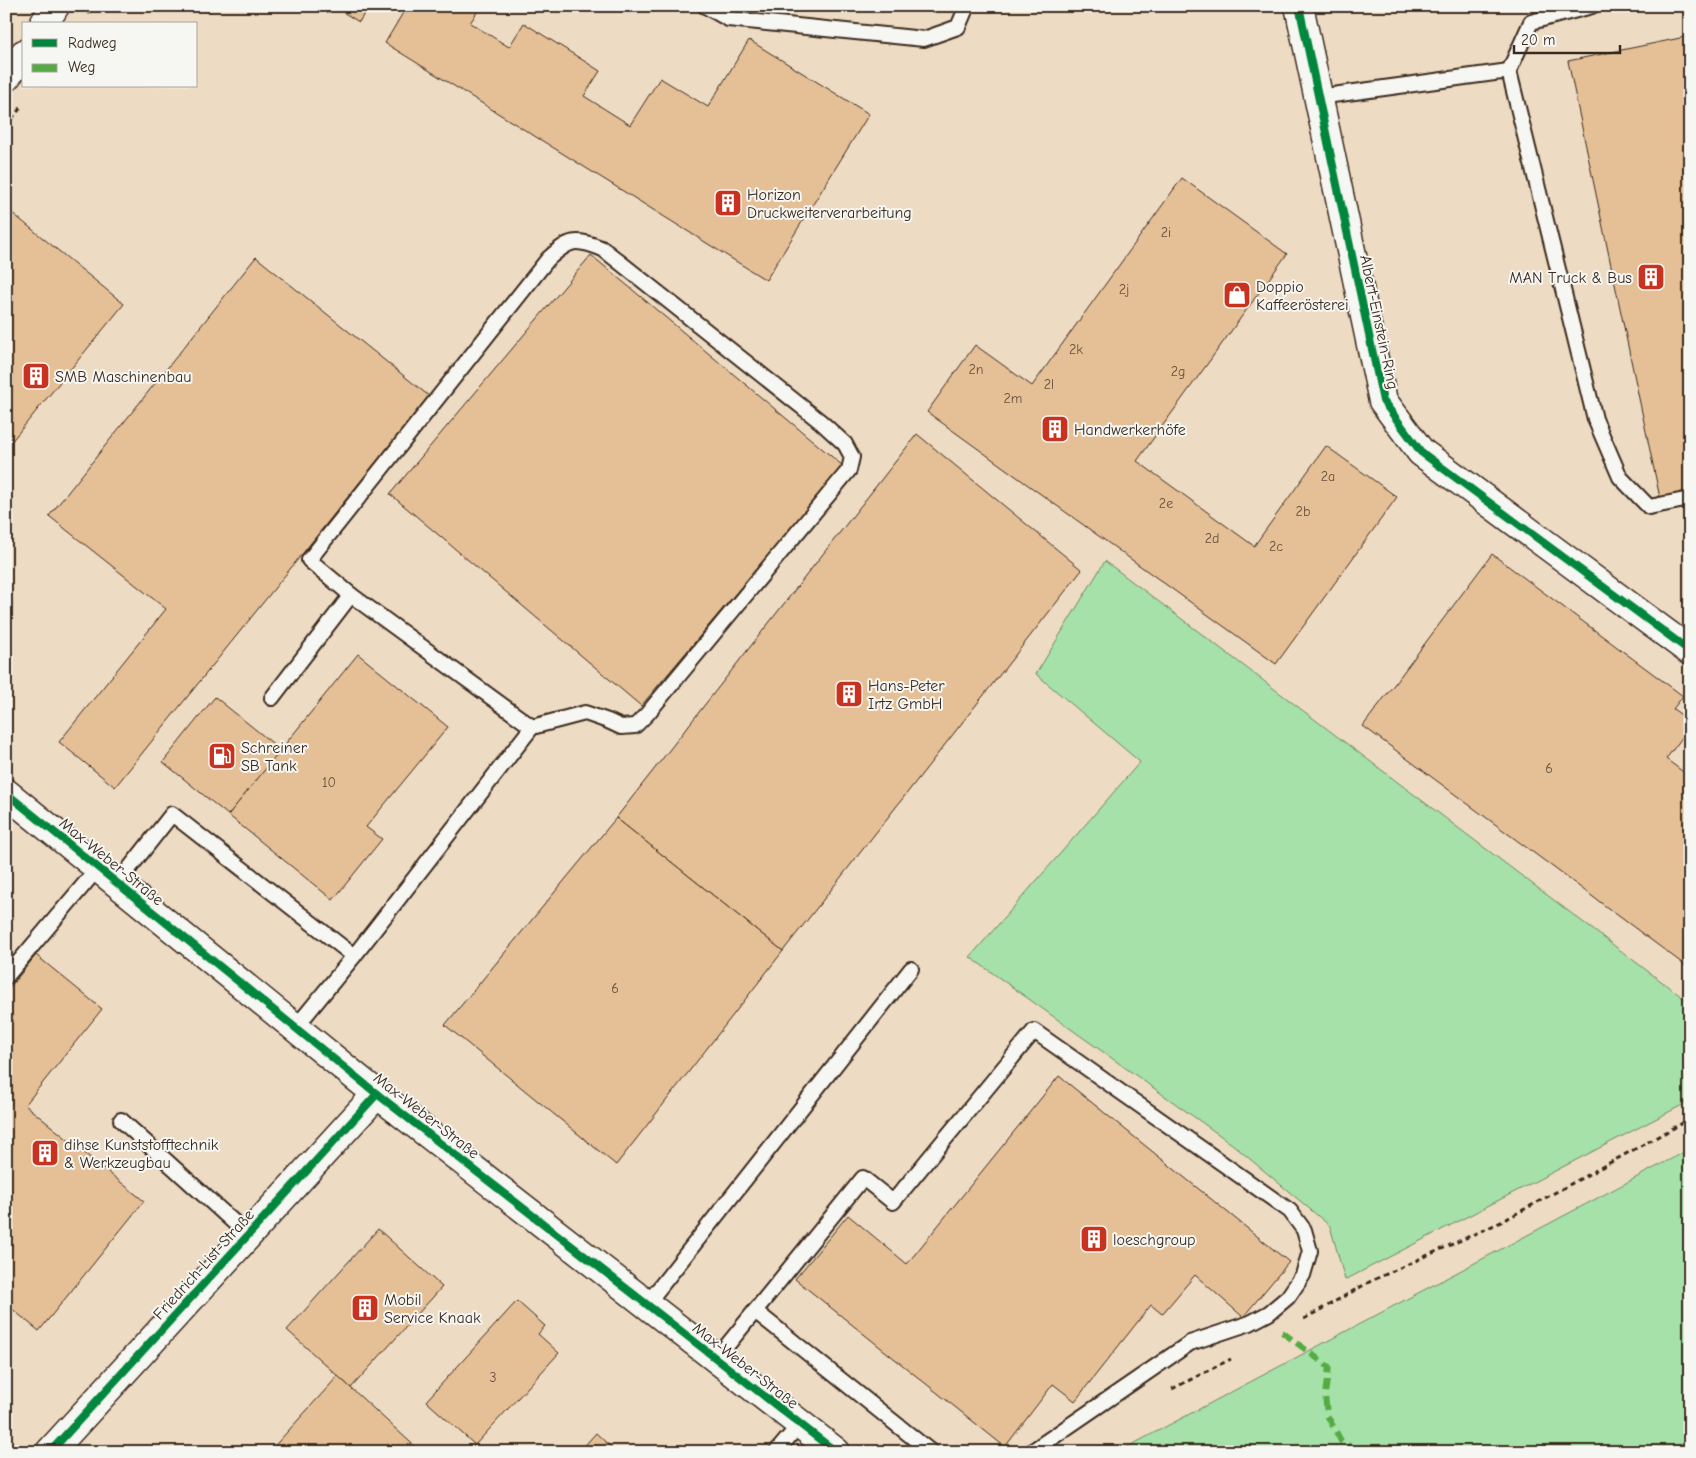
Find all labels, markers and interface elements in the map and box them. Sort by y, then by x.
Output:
legend [22,22,198,88]
scale bar [1514,22,1620,54]
text: 20 m [1521,31,1555,49]
text: Radweg [68,34,117,52]
text: Weg [68,58,95,76]
place label: Horizon Druckweiterverarbeitung [747,186,912,222]
building icon: Horizon Druckweiterverarbeitung [713,188,743,218]
house number: 2i [1161,224,1171,241]
street label: Albert-Einstein-Ring [1356,253,1402,391]
building icon: MAN Truck & Bus [1636,262,1666,292]
place label: MAN Truck & Bus [1509,269,1632,287]
place label: Doppio Kaffeerösterei [1256,278,1349,314]
shop icon: Doppio Kaffeerösterei [1222,280,1252,310]
house number: 2j [1119,281,1129,298]
house number: 2k [1069,341,1083,358]
building icon: SMB Maschinenbau [21,361,51,391]
house number: 2n [968,361,984,378]
house number: 2g [1171,363,1185,380]
place label: SMB Maschinenbau [55,368,191,386]
house number: 2l [1044,376,1054,393]
house number: 2m [1004,390,1022,407]
building icon: Handwerkerhöfe [1040,414,1070,444]
place label: Handwerkerhöfe [1074,421,1186,439]
house number: 2a [1321,468,1335,485]
house number: 2e [1159,495,1173,512]
house number: 2b [1296,503,1310,520]
house number: 2d [1205,530,1219,547]
house number: 2c [1269,538,1283,555]
place label: Hans-Peter Irtz GmbH [868,677,945,713]
building icon: Hans-Peter Irtz GmbH [834,679,864,709]
place label: Schreiner SB Tank [241,739,308,775]
fuel station icon: Schreiner SB Tank [207,741,237,771]
house number: 6 [1545,760,1553,777]
house number: 10 [322,774,336,791]
street label: Max-Weber-Straße [56,814,167,909]
house number: 6 [611,980,619,997]
street label: Max-Weber-Straße [370,1069,483,1163]
place label: dihse Kunststofftechnik & Werkzeugbau [64,1136,219,1172]
building icon: dihse Kunststofftechnik & Werkzeugbau [30,1138,60,1168]
street label: Friedrich-List-Straße [150,1206,258,1323]
building icon: loeschgroup [1079,1224,1109,1254]
place label: loeschgroup [1113,1231,1196,1249]
place label: Mobil Service Knaak [384,1291,481,1327]
building icon: Mobil Service Knaak [350,1293,380,1323]
street label: Max-Weber-Straße [689,1319,802,1413]
house number: 3 [489,1369,497,1386]

